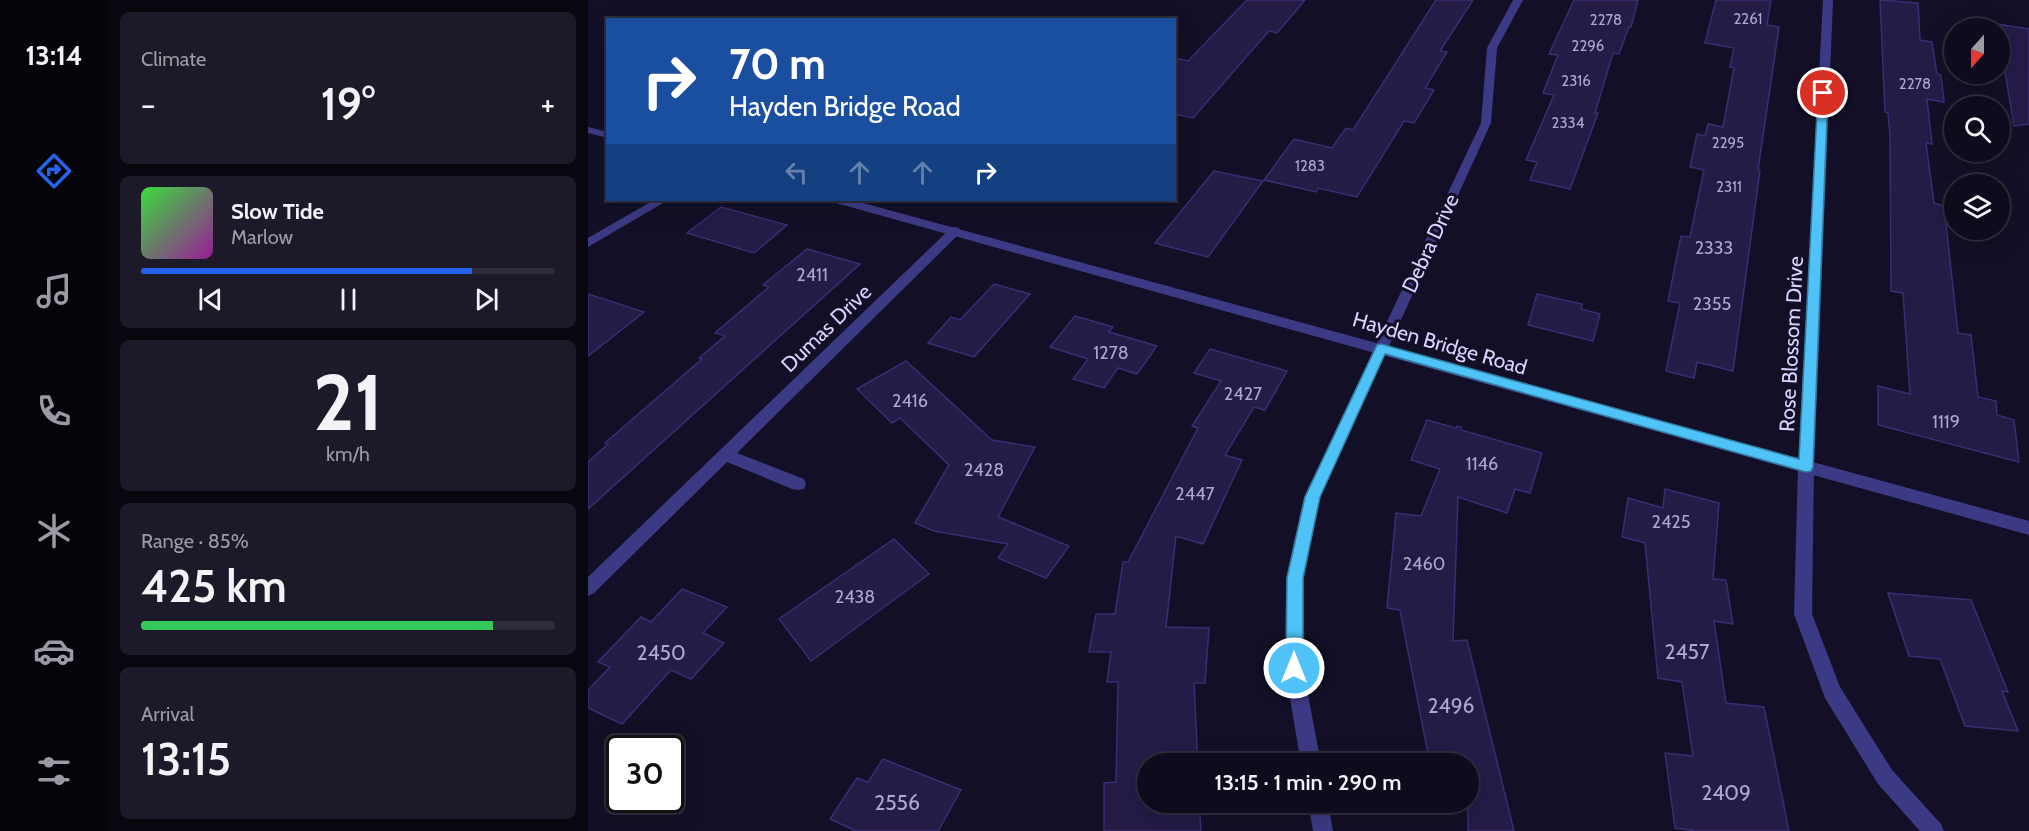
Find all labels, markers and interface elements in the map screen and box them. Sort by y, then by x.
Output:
house number: 2261 [1733,10,1763,28]
house number: 2278 [1590,11,1622,29]
north arrow [1944,18,2010,84]
map controls [1944,18,2010,240]
house number: 2296 [1572,37,1604,55]
text: 70 m [729,38,826,90]
text: 13:14 [25,39,83,72]
icon: right [630,42,708,120]
text: Climate [141,47,206,71]
pin [1797,67,1848,118]
house number: 2316 [1561,72,1591,90]
house number: 2278 [1899,75,1931,93]
icon: arrive [1806,76,1839,109]
text: 19° [321,77,375,131]
text: − [141,84,156,124]
text: + [540,84,555,124]
text: Hayden Bridge Road [729,90,961,123]
button: search [1944,96,2010,162]
house number: 2334 [1552,114,1585,132]
house number: 2295 [1712,134,1744,152]
icon: directions [33,150,75,192]
icon: left [780,156,813,189]
icon: ahead [843,156,876,189]
icon: ahead [906,156,939,189]
icon: right [969,156,1002,189]
house number: 1283 [1295,157,1325,175]
button: layers [1944,174,2010,240]
house number: 2311 [1716,178,1742,196]
street label: Debra Drive [1396,189,1464,296]
text: Slow Tide [231,198,324,225]
text: Marlow [231,225,293,249]
house number: 2333 [1695,237,1733,259]
street label: Rose Blossom Drive [1774,255,1808,433]
house number: 2411 [796,264,828,286]
icon: music [33,270,75,312]
street label: Dumas Drive [776,279,876,377]
icon: previous [194,283,227,316]
icon: pause [332,283,365,316]
icon: next [470,283,503,316]
house number: 2355 [1693,293,1731,315]
street label: Hayden Bridge Road [1350,306,1530,380]
house number: 1278 [1093,342,1129,364]
text: 21 [313,355,383,450]
house number: 2427 [1224,383,1262,405]
icon: phone [33,390,75,432]
house number: 2416 [892,390,928,412]
house number: 1119 [1932,411,1960,433]
text: km/h [326,442,370,466]
house number: 1146 [1466,453,1498,475]
house number: 2428 [964,459,1004,481]
house number: 2447 [1175,483,1215,505]
icon: climate [33,510,75,552]
house number: 2425 [1651,511,1691,533]
text: Range · 85% [141,529,249,553]
house number: 2460 [1403,553,1445,575]
text: 425 km [141,559,287,613]
house number: 2438 [835,586,875,608]
icon: car [33,630,75,672]
position arrow [1262,636,1326,700]
house number: 2457 [1664,639,1710,664]
house number: 2450 [636,640,686,665]
house number: 2496 [1428,693,1475,718]
text: Arrival [141,702,194,726]
text: 13:15 [141,732,231,786]
speed limit sign: 30 [606,735,684,813]
icon: filters [33,750,75,792]
text: 13:15 · 1 min · 290 m [1215,769,1401,796]
house number: 2409 [1701,780,1751,805]
house number: 2556 [874,790,920,815]

